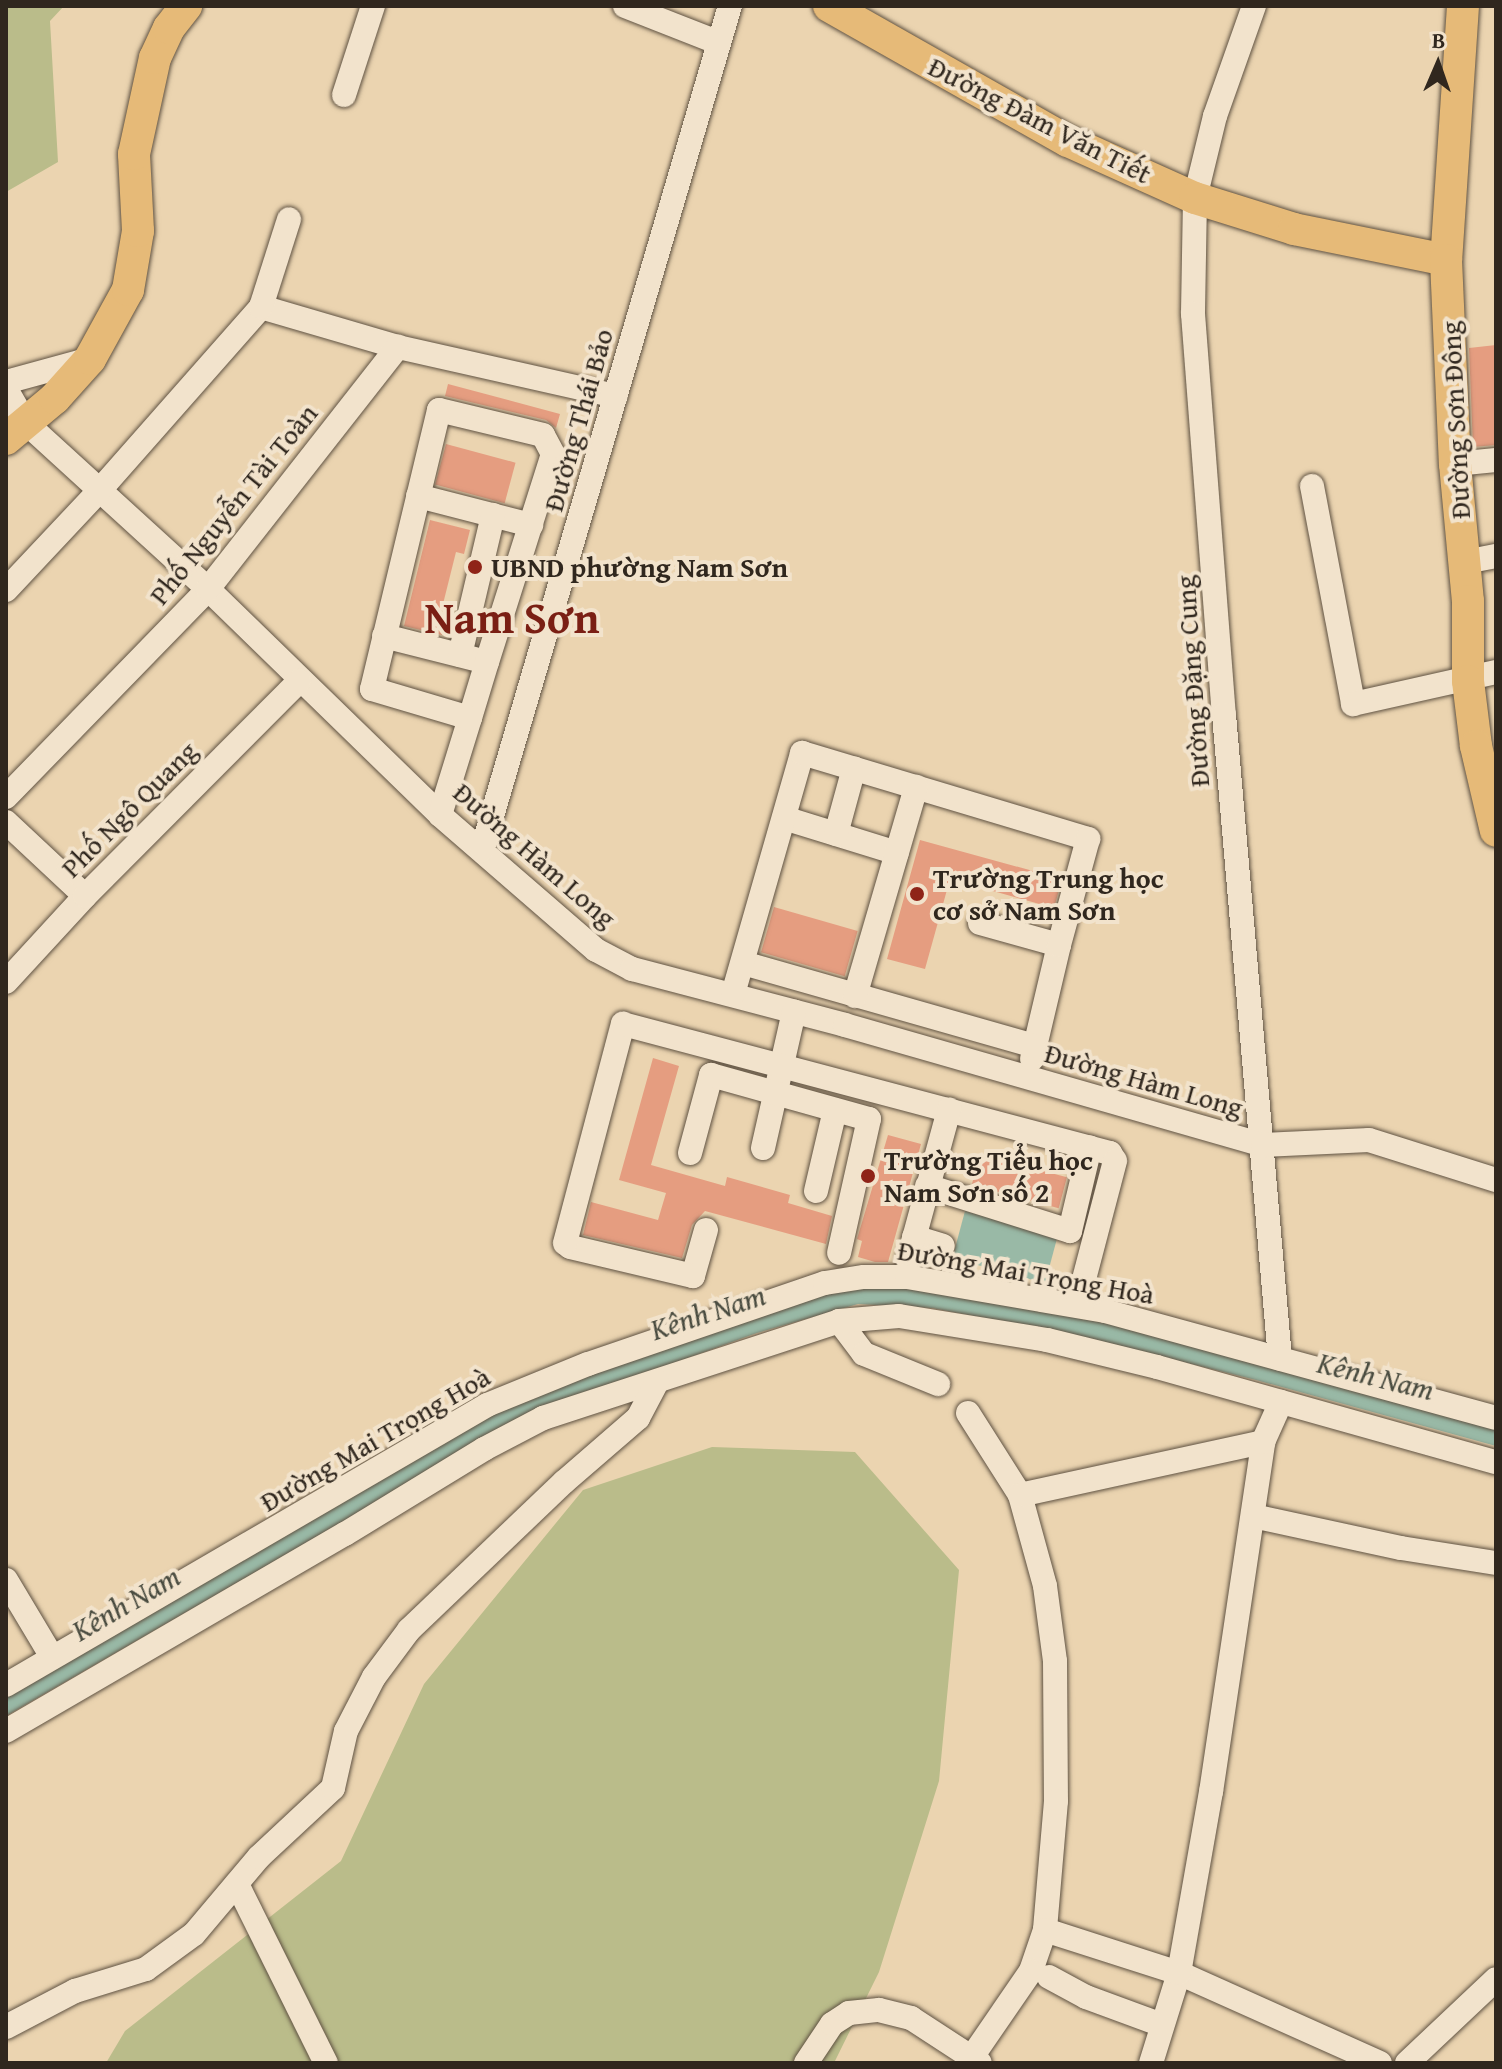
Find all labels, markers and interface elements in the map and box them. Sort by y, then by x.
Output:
north arrow [1398,24,1478,104]
text: B [1431,24,1446,56]
street label: Đường Đàm Văn Tiết [923,49,1157,191]
street label: Đường Sơn Đông [1433,320,1477,520]
street label: Đường Thái Bảo [536,325,620,515]
street label: Phố Nguyễn Tài Toàn [142,397,324,611]
place label: UBND phường Nam Sơn [491,550,788,584]
marker: UBND phường Nam Sơn [466,558,484,576]
street label: Đường Đặng Cung [1168,574,1216,788]
district label: Nam Sơn [424,591,600,643]
street label: Phố Ngô Quang [54,734,204,884]
street label: Đường Hàm Long [447,775,623,935]
place label: Trường Trung học cơ sở Nam Sơn [933,861,1164,927]
marker: Trường Trung học cơ sở Nam Sơn [908,885,926,903]
street label: Đường Hàm Long [1041,1036,1247,1124]
place label: Trường Tiểu học Nam Sơn số 2 [884,1143,1093,1209]
marker: Trường Tiểu học Nam Sơn số 2 [859,1167,877,1185]
street label: Đường Mai Trọng Hoà [895,1233,1157,1311]
water label: Kênh Nam [646,1276,770,1348]
water label: Kênh Nam [1314,1344,1438,1408]
street label: Đường Mai Trọng Hoà [254,1360,496,1518]
water label: Kênh Nam [65,1558,187,1648]

